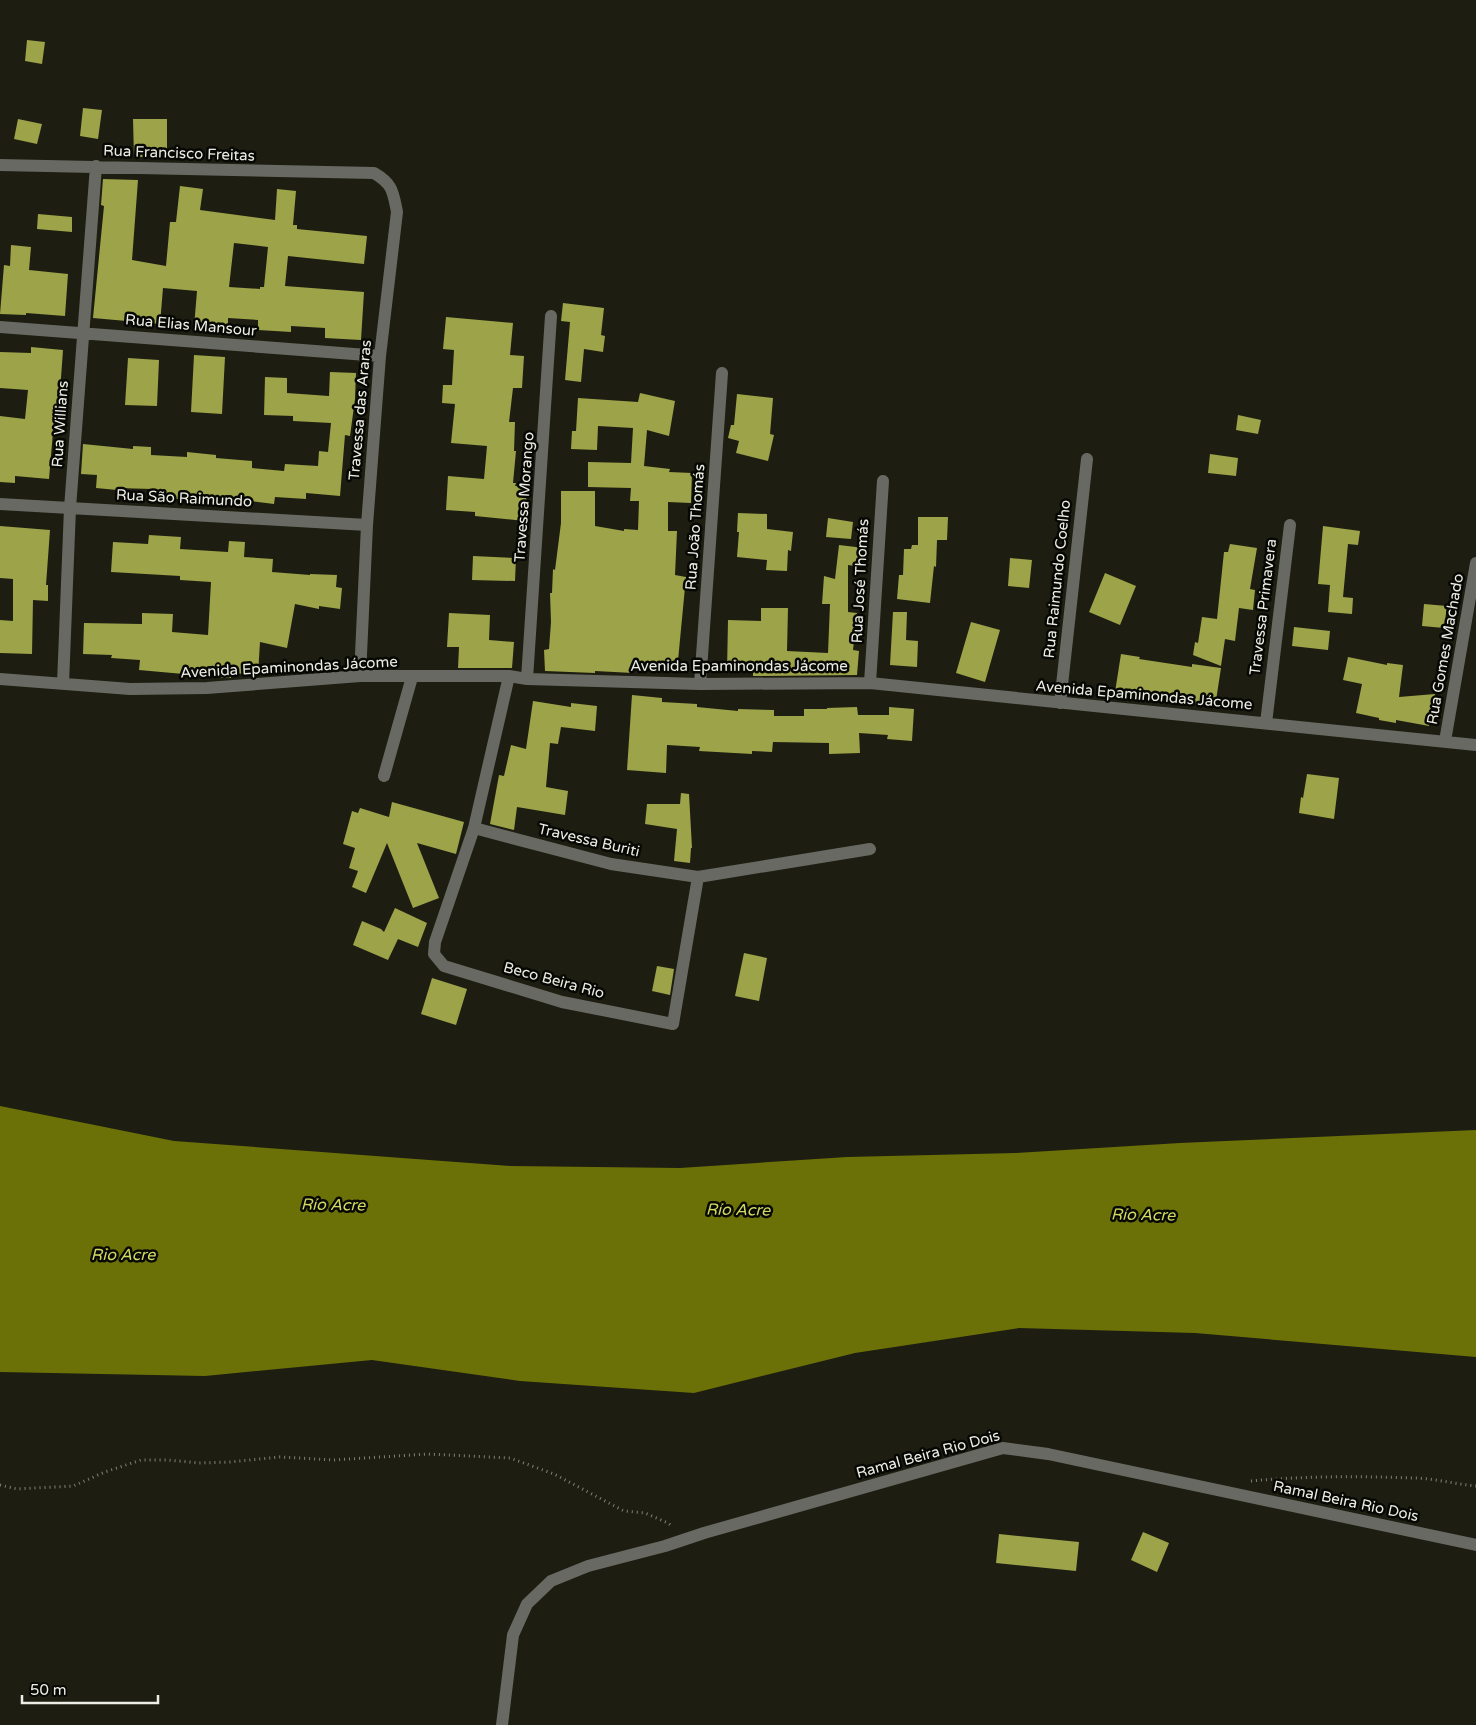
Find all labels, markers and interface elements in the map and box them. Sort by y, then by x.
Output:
street label: Rua Francisco Freitas [103,141,255,165]
street label: Rua Elias Mansour [124,310,258,340]
street label: Travessa das Araras [345,339,375,481]
street label: Rua Willians [48,380,72,468]
street label: Travessa Morango [510,431,538,563]
street label: Rua João Thomás [682,463,708,591]
street label: Rua São Raimundo [115,485,253,511]
street label: Rua Raimundo Coelho [1040,499,1074,659]
street label: Rua José Thomás [848,518,872,644]
street label: Travessa Primavera [1246,538,1280,676]
street label: Rua Gomes Machado [1423,572,1467,726]
street label: Avenida Epaminondas Jácome [180,652,398,682]
street label: Avenida Epaminondas Jácome [630,657,848,675]
street label: Avenida Epaminondas Jácome [1035,677,1253,713]
street label: Travessa Buriti [536,820,642,860]
street label: Beco Beira Rio [501,958,607,1002]
water label: Río Acre [301,1194,366,1216]
water label: Río Acre [706,1199,771,1221]
water label: Río Acre [1111,1204,1176,1226]
water label: Rio Acre [91,1245,156,1265]
street label: Ramal Beira Rio Dois [854,1426,1002,1482]
street label: Ramal Beira Rio Dois [1272,1477,1420,1525]
scale bar [22,1672,159,1704]
text: 50 m [30,1681,67,1699]

